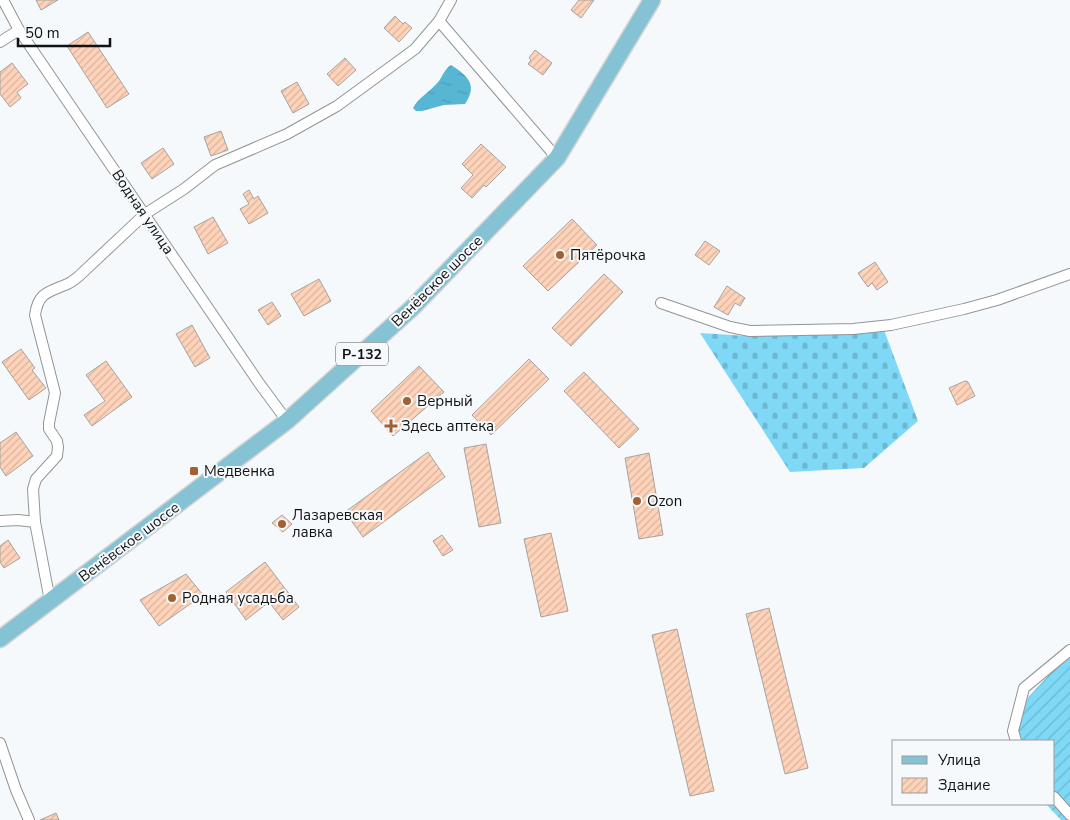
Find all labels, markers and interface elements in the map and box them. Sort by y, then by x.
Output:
scale bar [18,15,110,47]
text: 50 m [25,23,60,43]
street label: Водная улица [107,166,179,258]
street label: Венёвское шоссе [387,231,487,331]
place label: Пятёрочка [570,245,646,265]
marker: Пятёрочка [554,249,566,261]
road number: Р-132 [336,342,388,366]
place label: Верный [417,391,473,411]
marker: Верный [401,395,413,407]
place label: Здесь аптека [401,416,494,436]
marker: Здесь аптека [385,420,397,432]
place label: Медвенка [204,461,275,481]
marker: Медвенка [188,465,200,477]
place label: Ozon [647,491,682,511]
marker: Ozon [631,495,643,507]
street label: Венёвское шоссе [74,497,184,587]
place label: Лазаревская лавка [292,505,383,542]
marker: Лазаревская лавка [276,518,288,530]
place label: Родная усадьба [182,588,294,608]
marker: Родная усадьба [166,592,178,604]
legend [892,740,1055,805]
text: Улица [937,750,981,770]
text: Здание [938,775,990,795]

